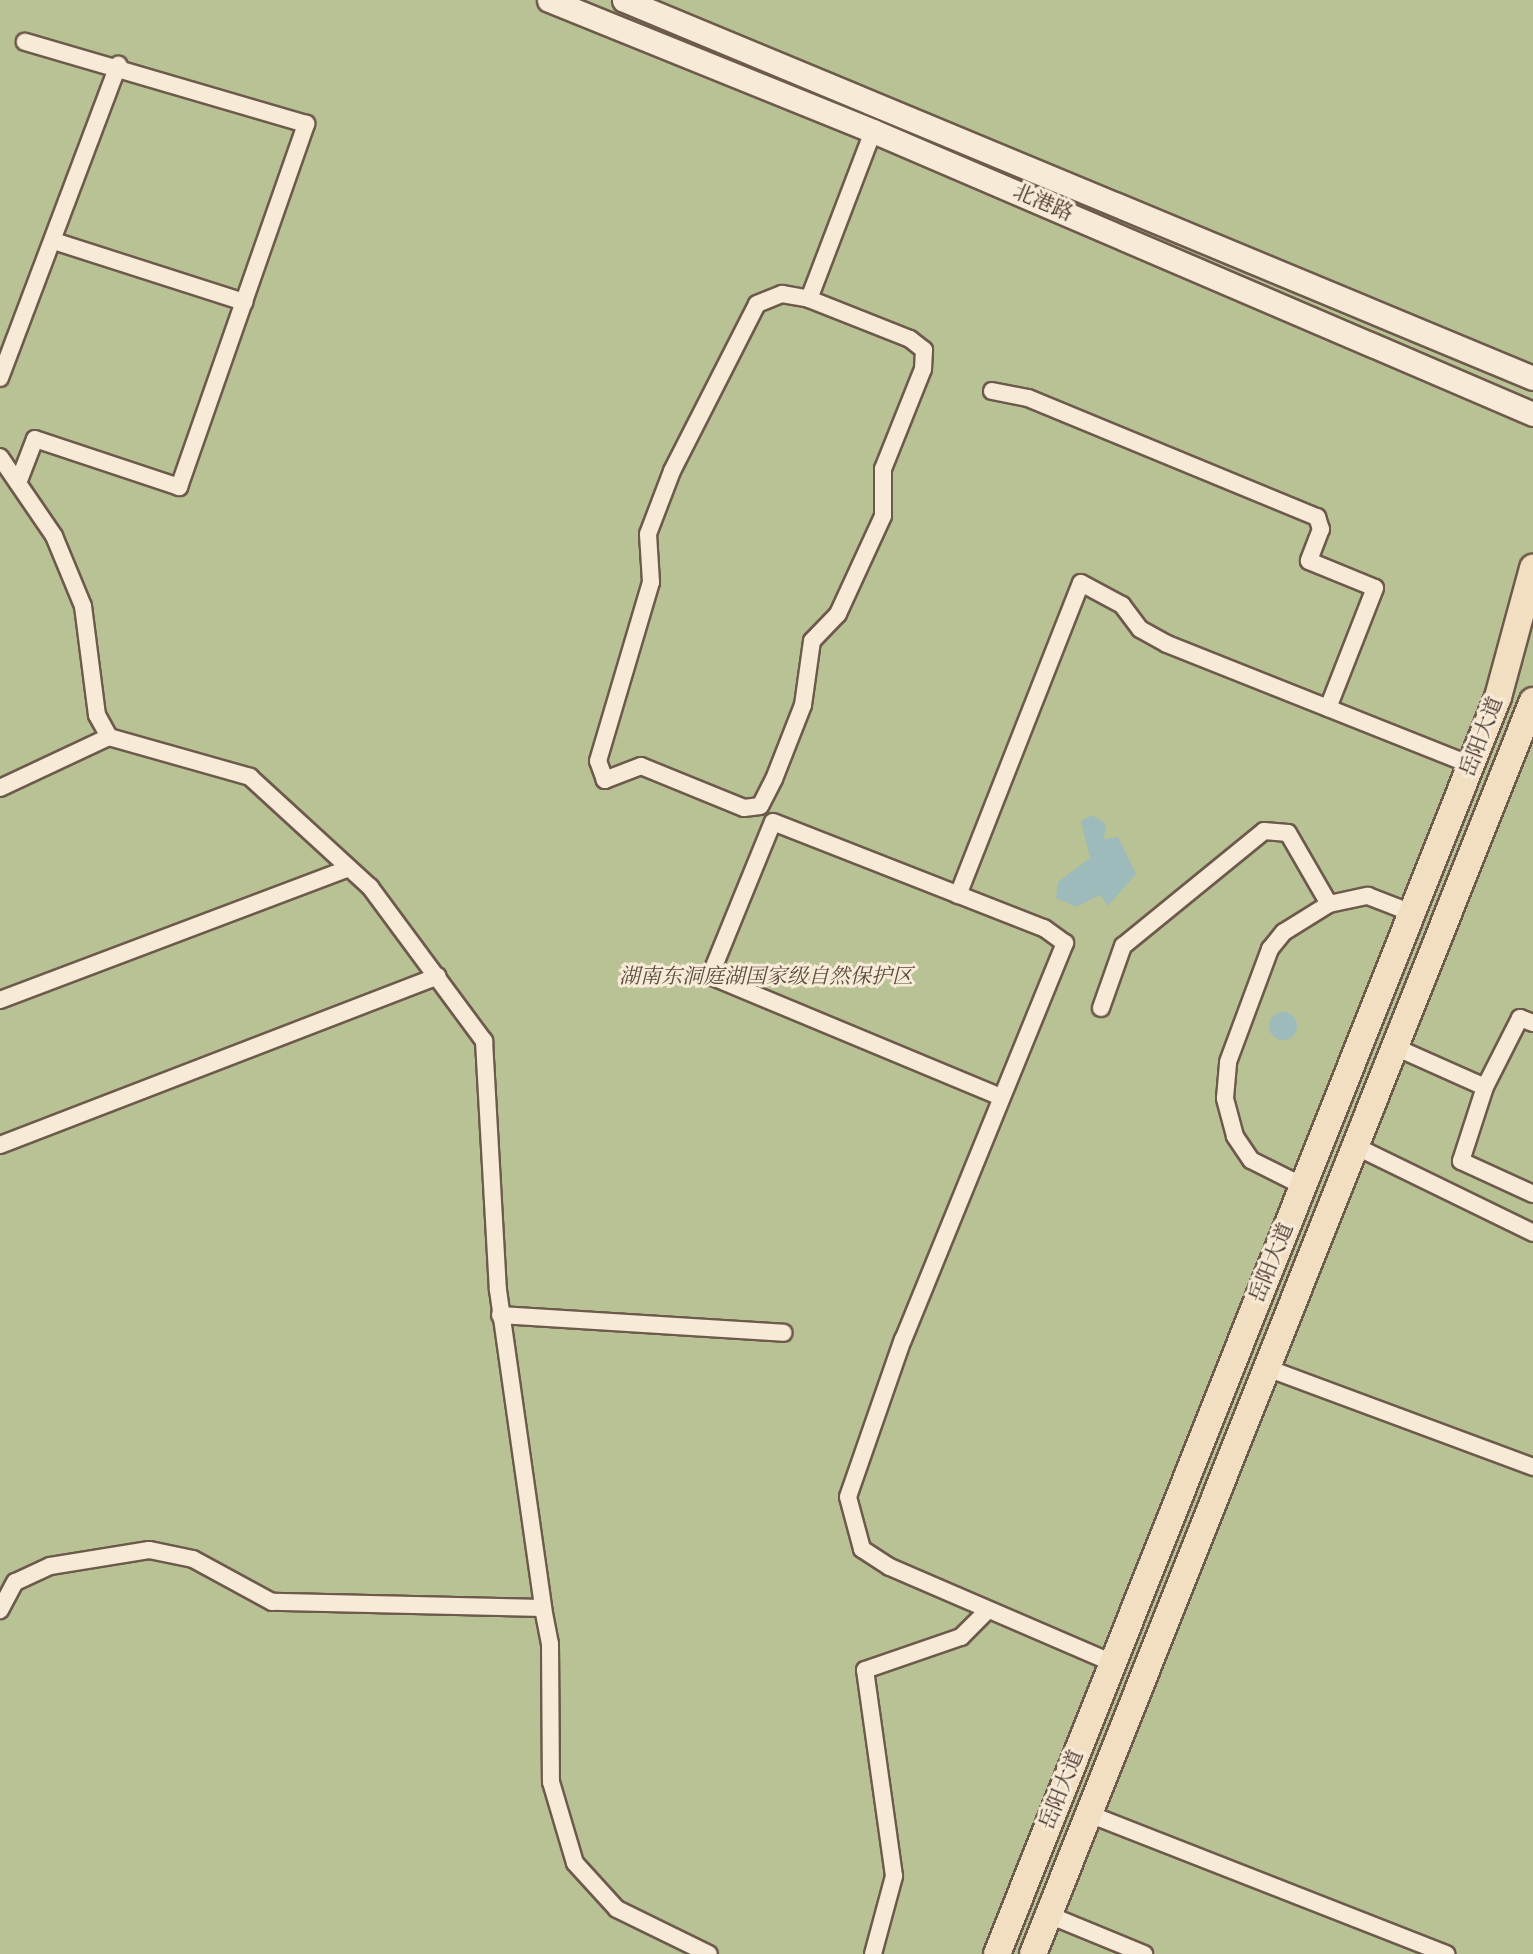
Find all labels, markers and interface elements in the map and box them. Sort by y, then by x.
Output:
street label: 北港路 [1009,179,1077,227]
street label: 岳阳大道 [1455,693,1509,781]
park label: 湖南东洞庭湖国家级自然保护区 [619,964,913,990]
street label: 岳阳大道 [1245,1219,1299,1307]
street label: 岳阳大道 [1035,1746,1089,1834]

